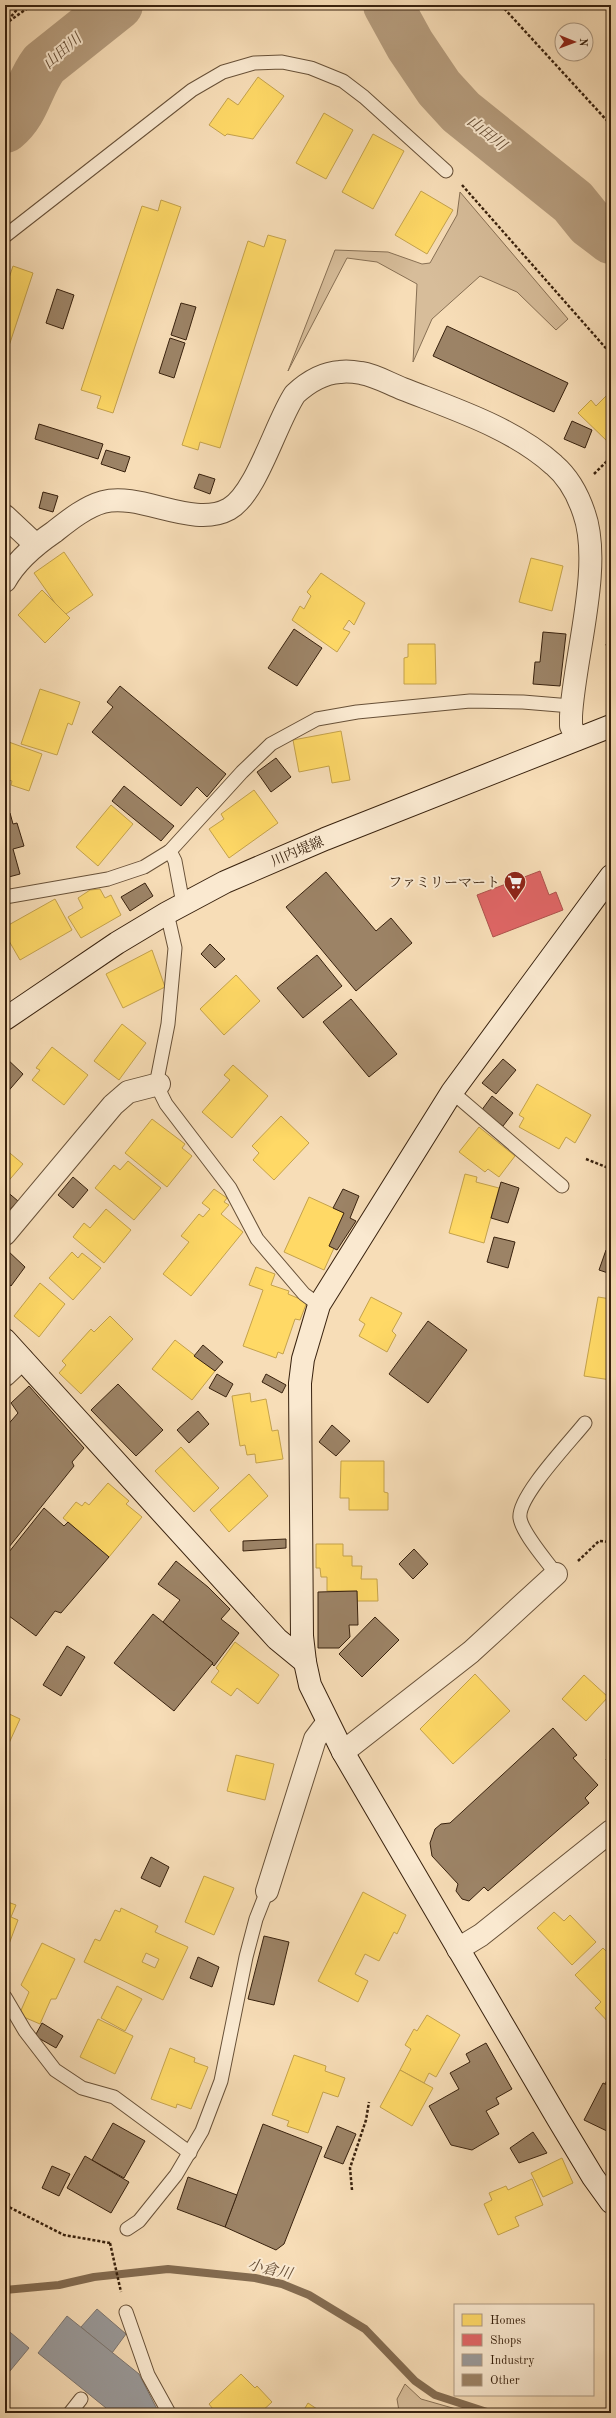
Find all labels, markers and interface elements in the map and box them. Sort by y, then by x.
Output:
north arrow [554,22,594,62]
water label: 山田川 [40,29,86,73]
text: N [577,38,588,47]
water label: 山田川 [464,113,511,155]
street label: 川内堤線 [268,834,326,869]
supermarket icon: ファミリーマート [502,869,528,902]
place label: ファミリーマート [388,876,500,890]
water label: 小倉川 [246,2256,296,2283]
legend [454,2304,594,2396]
text: Homes [490,2315,526,2327]
text: Shops [490,2335,521,2347]
text: Industry [490,2355,535,2367]
text: Other [490,2375,520,2387]

